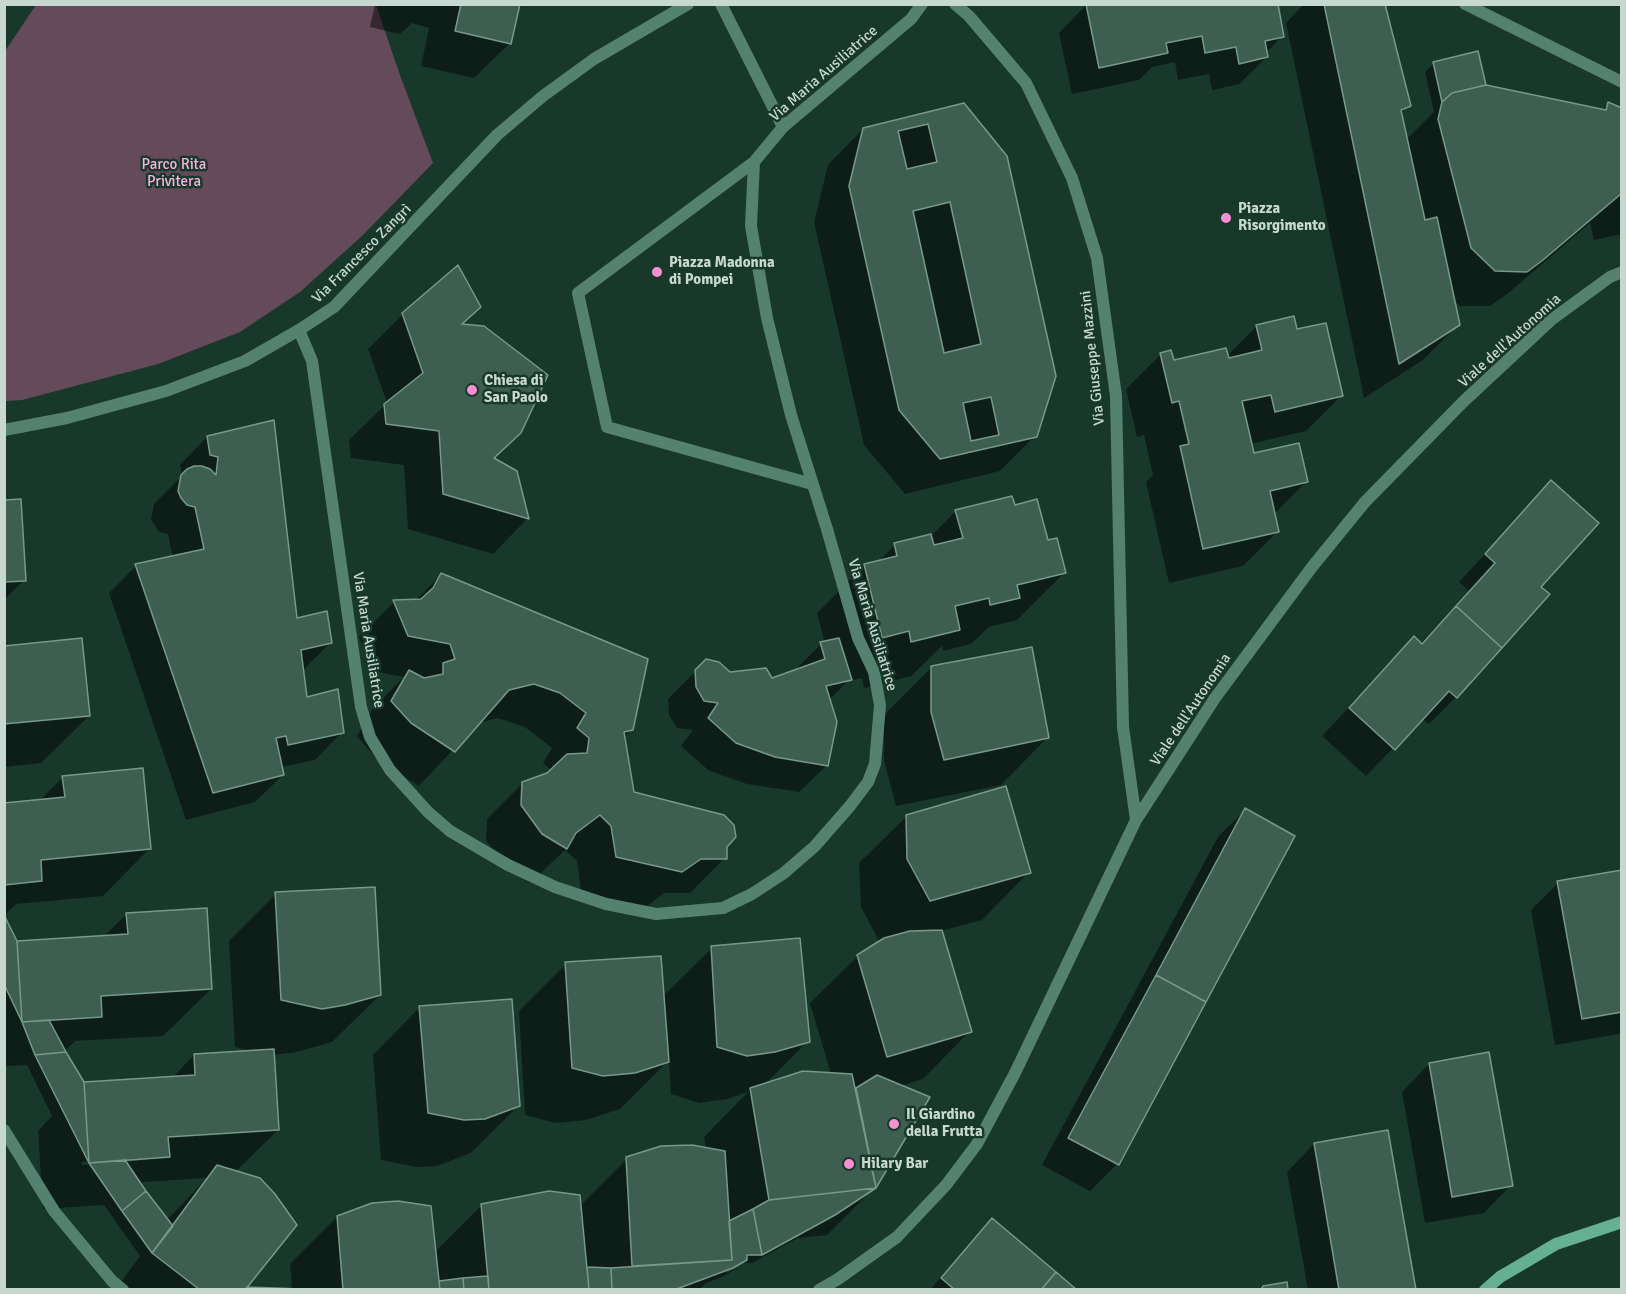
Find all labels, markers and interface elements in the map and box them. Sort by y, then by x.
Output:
street label: Via Maria Ausiliatrice [766,22,882,126]
park label: Parco Rita Privitera [142,156,206,191]
place label: Piazza Risorgimento [1238,200,1326,235]
street label: Via Francesco Zangrì [309,201,415,307]
marker: Piazza Risorgimento [1219,211,1233,225]
place label: Piazza Madonna di Pompei [669,254,775,289]
marker: Piazza Madonna di Pompei [650,265,664,279]
street label: Via Giuseppe Mazzini [1077,290,1109,426]
street label: Viale dell'Autonomia [1455,290,1565,392]
place label: Chiesa di San Paolo [484,372,548,407]
marker: Chiesa di San Paolo [465,383,479,397]
street label: Via Maria Ausiliatrice [843,557,901,693]
street label: Via Maria Ausiliatrice [348,571,388,709]
street label: Viale dell'Autonomia [1147,650,1235,770]
place label: Il Giardino della Frutta [906,1106,983,1141]
marker: Il Giardino della Frutta [887,1117,901,1131]
place label: Hilary Bar [861,1155,928,1173]
marker: Hilary Bar [842,1157,856,1171]

